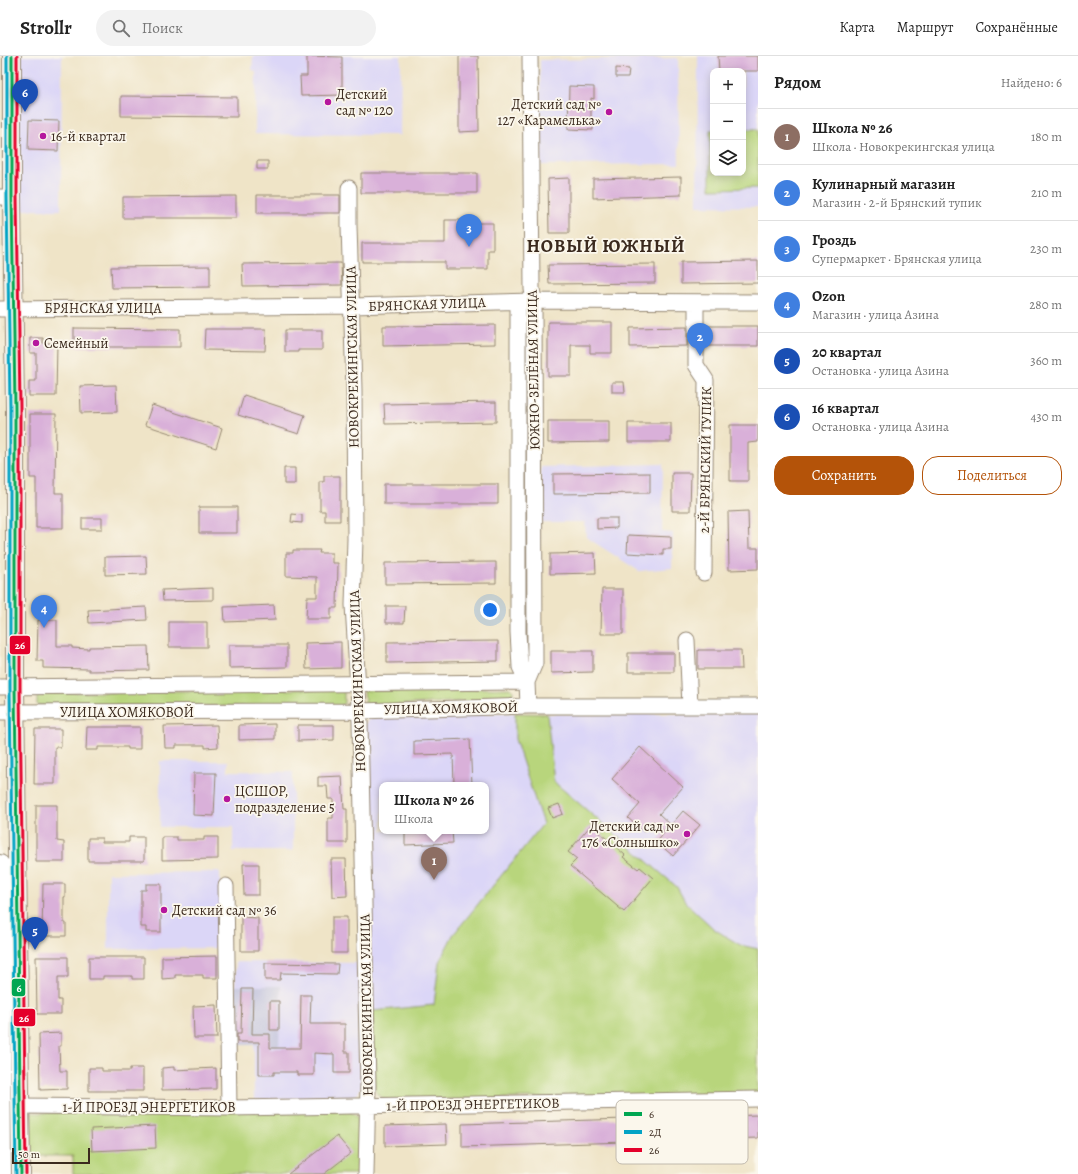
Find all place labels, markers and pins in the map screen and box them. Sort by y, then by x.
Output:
pin: 6 [12,79,38,112]
place label: Детский сад № 120 [336,85,393,120]
place label: Детский сад № 127 «Карамелька» [498,95,601,130]
marker: Детский сад № 120 [323,97,333,107]
marker: Детский сад № 127 «Карамелька» [604,107,614,117]
place label: 16-й квартал [51,127,126,146]
marker: 16-й квартал [38,131,48,141]
pin: 3 [456,214,482,247]
pin: 2 [687,323,713,356]
place label: Семейный [44,334,109,353]
marker: Семейный [31,338,41,348]
pin: 4 [31,595,57,628]
place label: ЦСШОР, подразделение 5 [235,782,335,817]
marker: ЦСШОР, подразделение 5 [222,794,232,804]
place label: Детский сад № 176 «Солнышко» [582,817,679,852]
marker: Детский сад № 176 «Солнышко» [682,829,692,839]
pin: 1 [421,847,447,880]
place label: Детский сад № 36 [172,901,276,920]
marker: Детский сад № 36 [159,905,169,915]
pin: 5 [22,917,48,950]

